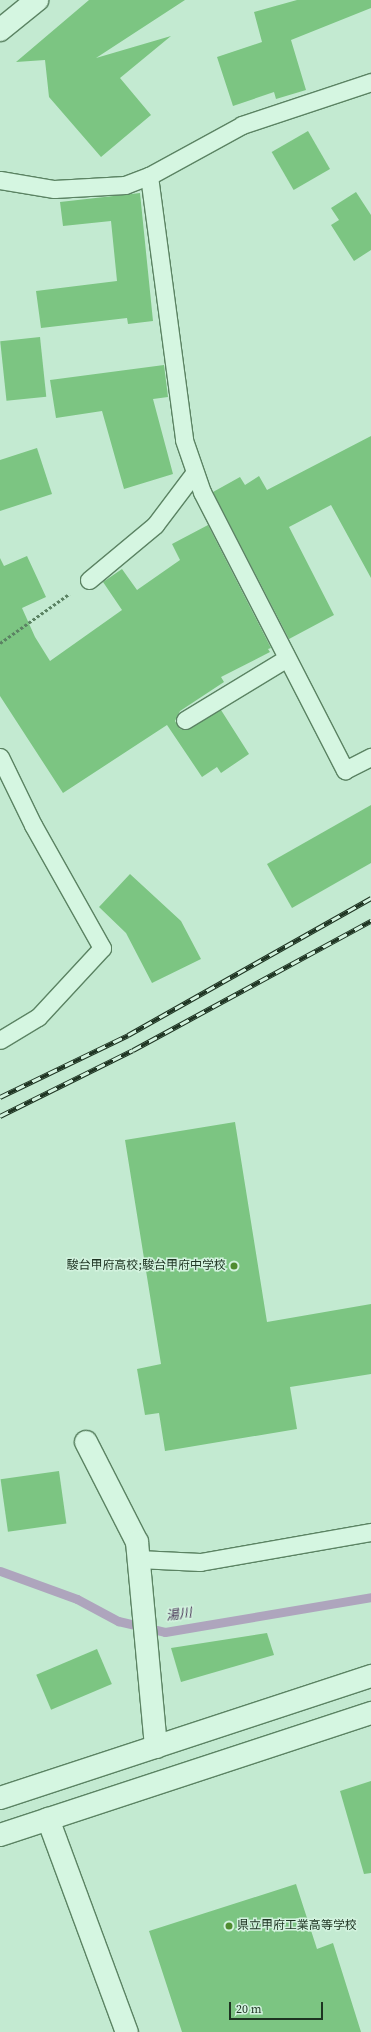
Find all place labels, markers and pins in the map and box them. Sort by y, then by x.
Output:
place label: 駿台甲府高校;駿台甲府中学校 [66,1259,226,1273]
marker: 駿台甲府高校;駿台甲府中学校 [229,1261,239,1271]
place label: 県立甲府工業高等学校 [237,1919,357,1933]
marker: 県立甲府工業高等学校 [224,1921,234,1931]

